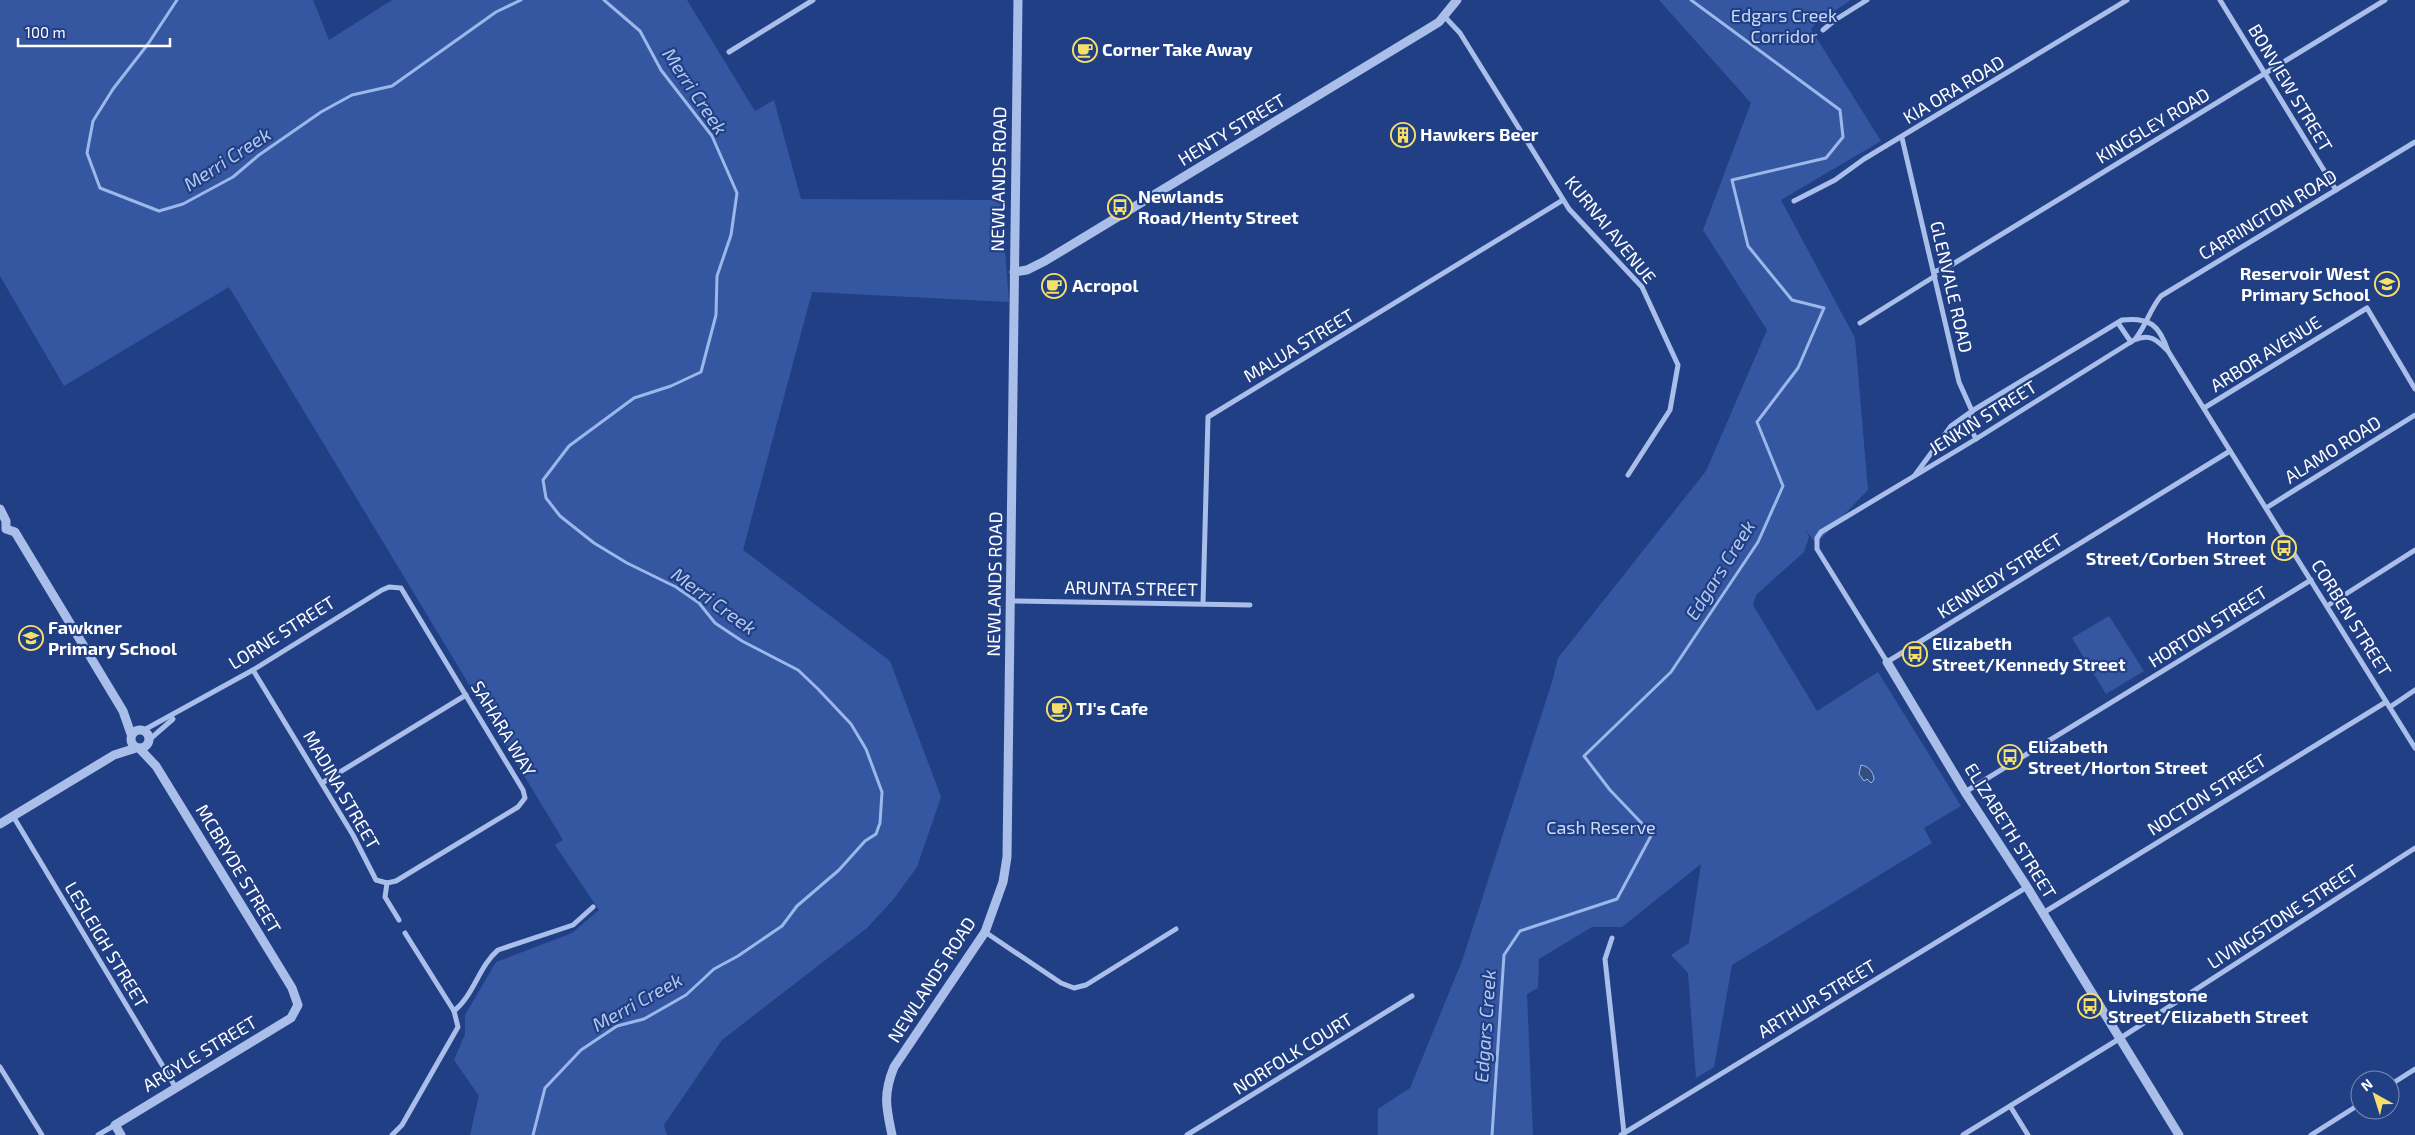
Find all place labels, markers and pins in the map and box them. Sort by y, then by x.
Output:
cafe icon: Corner Take Away [1072,37,1098,63]
place label: Corner Take Away [1102,38,1253,60]
building icon: Hawkers Beer [1390,122,1416,148]
place label: Hawkers Beer [1420,123,1539,145]
place label: Newlands Road/Henty Street [1138,185,1299,228]
bus stop icon: Newlands Road/Henty Street [1107,194,1133,220]
place label: Reservoir West Primary School [2240,262,2371,305]
school or university icon: Reservoir West Primary School [2374,271,2400,297]
cafe icon: Acropol [1041,273,1067,299]
place label: Acropol [1072,274,1138,296]
place label: Horton Street/Corben Street [2086,526,2267,569]
bus stop icon: Horton Street/Corben Street [2271,535,2297,561]
place label: Fawkner Primary School [48,616,177,659]
school or university icon: Fawkner Primary School [18,625,44,651]
place label: Elizabeth Street/Kennedy Street [1932,632,2126,675]
bus stop icon: Elizabeth Street/Kennedy Street [1902,641,1928,667]
cafe icon: TJ's Cafe [1046,696,1072,722]
place label: TJ's Cafe [1076,697,1148,719]
place label: Elizabeth Street/Horton Street [2028,735,2208,778]
bus stop icon: Elizabeth Street/Horton Street [1997,744,2023,770]
place label: Livingstone Street/Elizabeth Street [2108,984,2309,1027]
bus stop icon: Livingstone Street/Elizabeth Street [2077,993,2103,1019]

